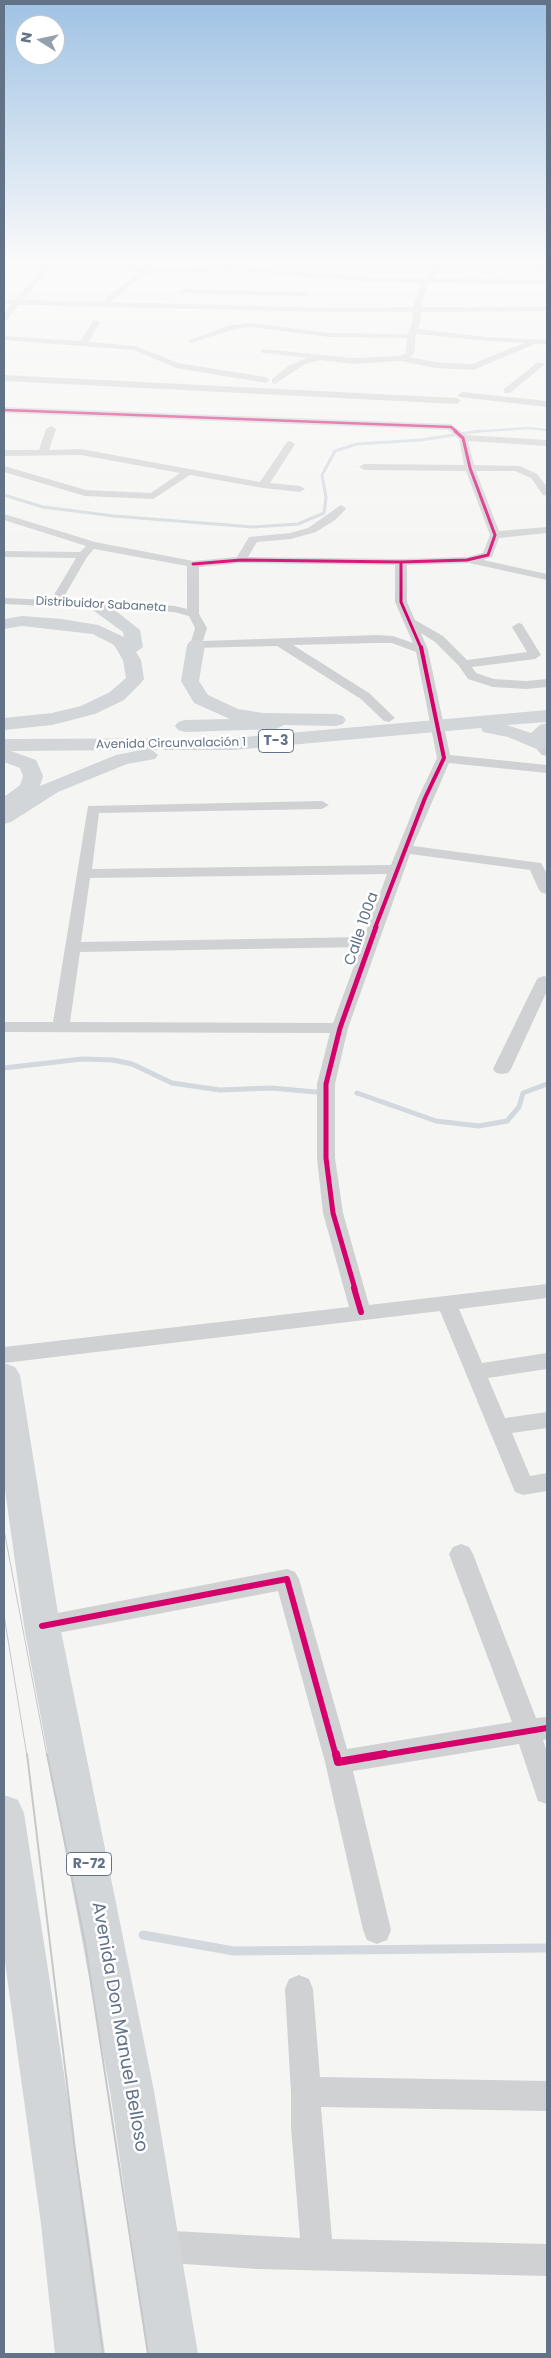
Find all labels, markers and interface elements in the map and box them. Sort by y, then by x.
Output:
north arrow [15,15,65,65]
text: N [15,31,37,44]
street label: Distribuidor Sabaneta [35,594,167,616]
road number: T-3 [258,729,294,752]
street label: Avenida Circunvalación 1 [96,735,246,753]
street label: Calle 100a [341,890,383,968]
road number: R-72 [66,1852,112,1876]
street label: Avenida Don Manuel Belloso [86,1900,152,2154]

